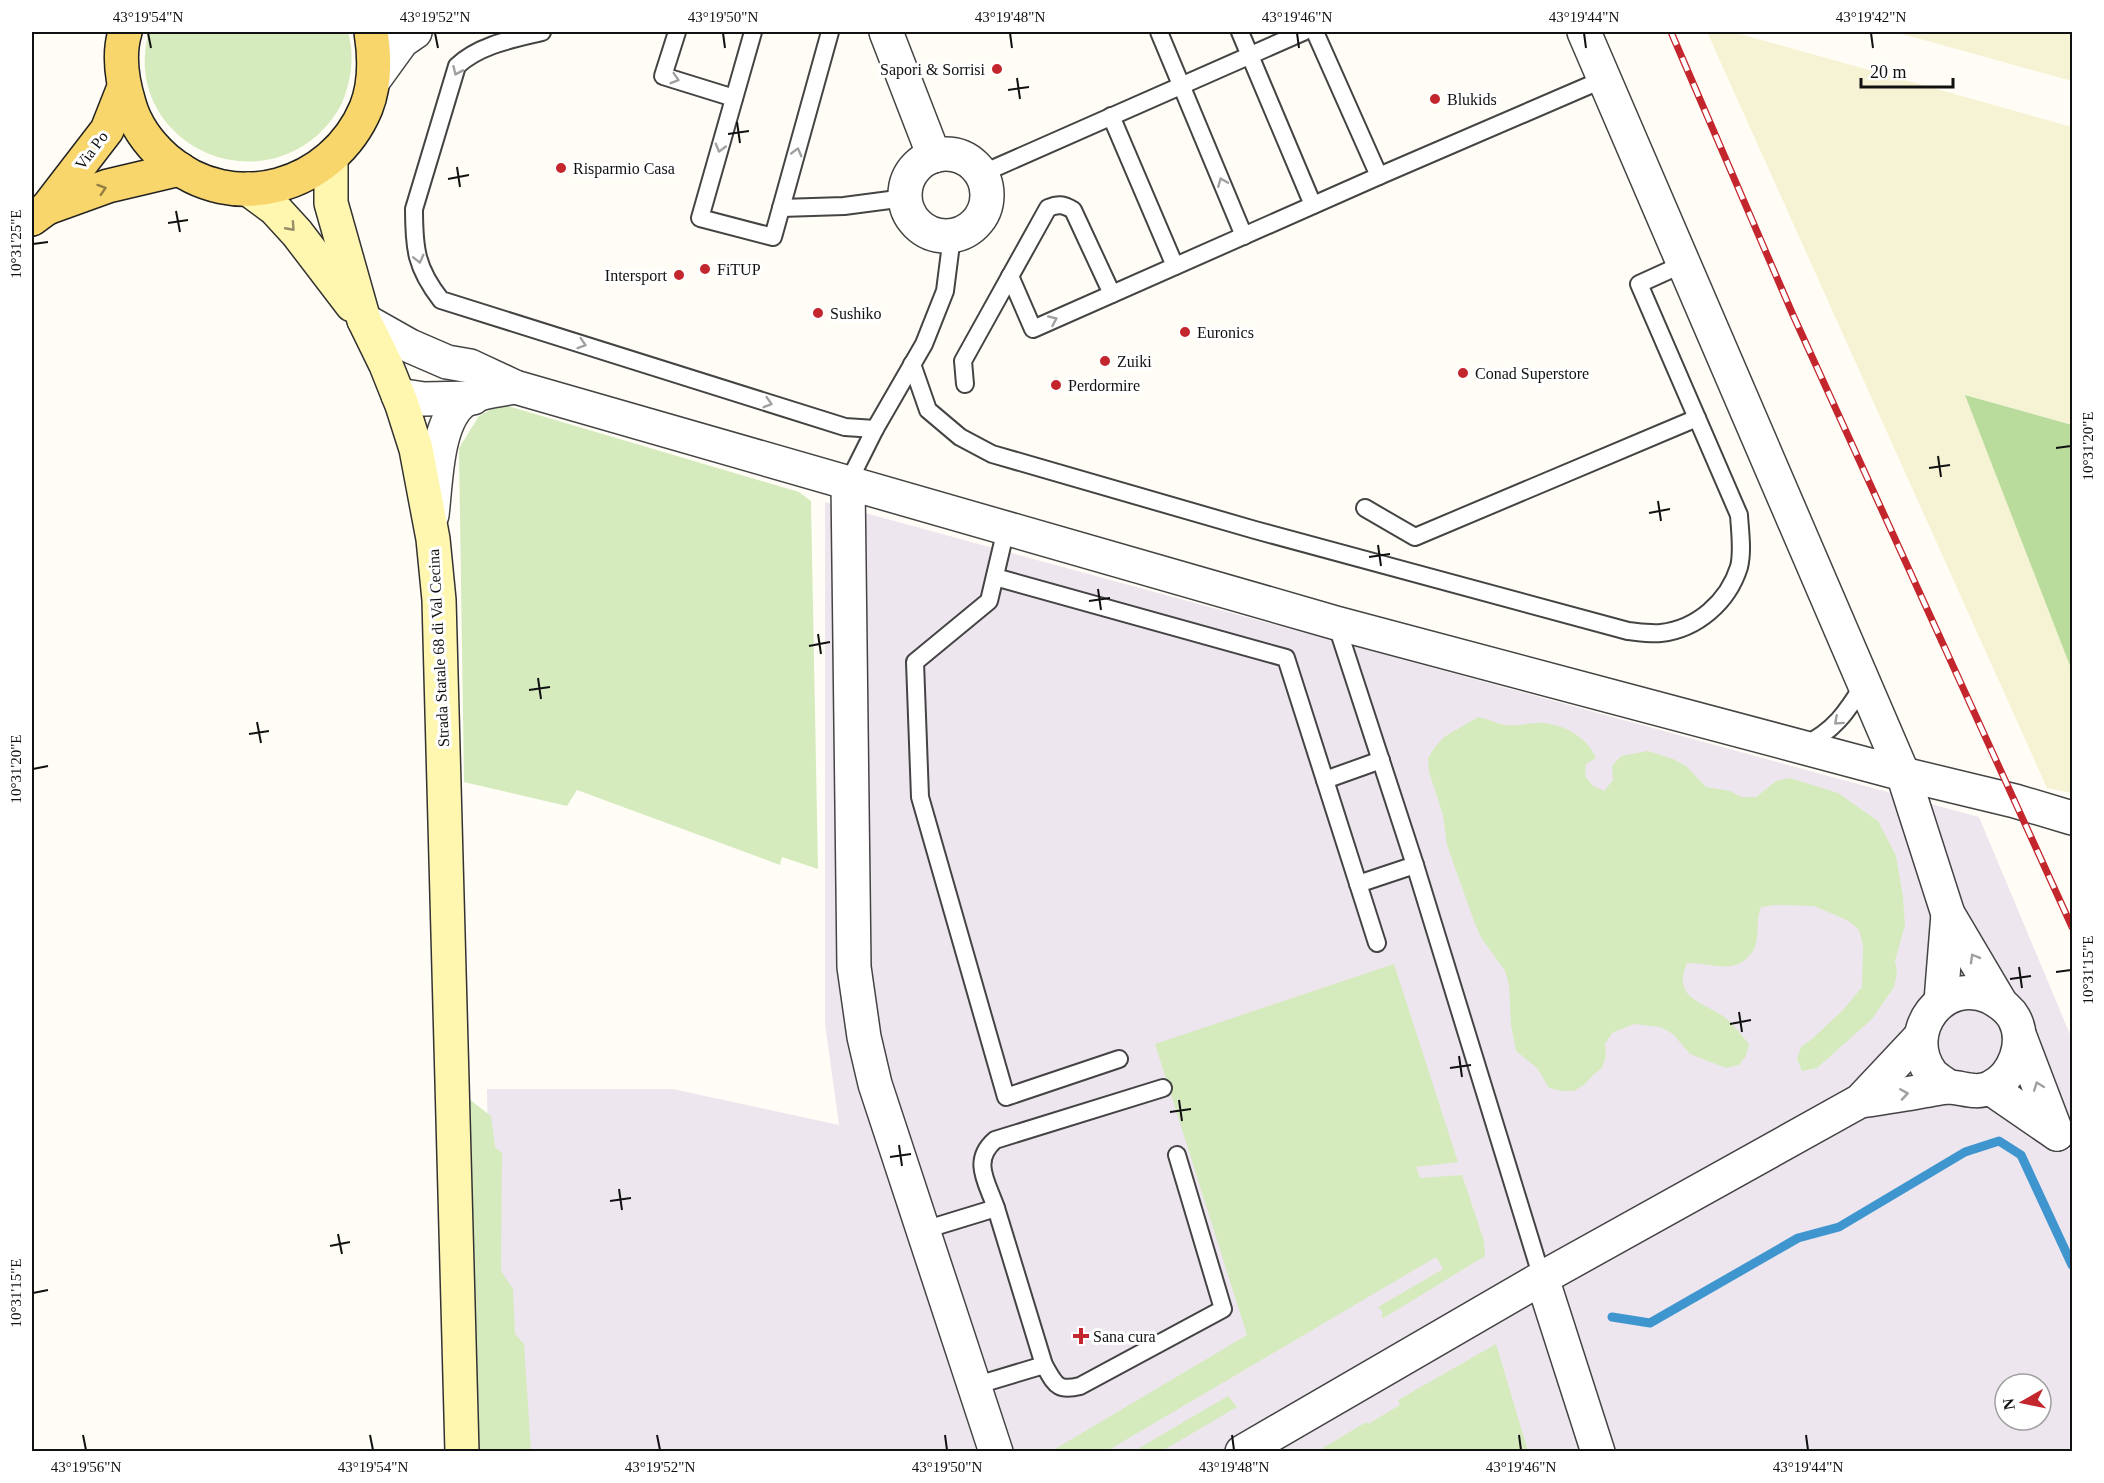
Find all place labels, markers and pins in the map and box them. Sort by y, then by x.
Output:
place label: Sapori & Sorrisi [880,61,986,79]
marker: Sapori & Sorrisi [990,62,1004,76]
place label: Blukids [1447,91,1497,108]
marker: Blukids [1428,92,1442,106]
place label: Risparmio Casa [573,160,675,178]
marker: Risparmio Casa [554,161,568,175]
place label: FiTUP [717,261,761,278]
marker: FiTUP [698,262,712,276]
place label: Intersport [605,267,668,285]
marker: Intersport [672,268,686,282]
place label: Sushiko [830,305,882,322]
marker: Sushiko [811,306,825,320]
place label: Euronics [1197,324,1254,341]
marker: Euronics [1178,325,1192,339]
place label: Zuiki [1117,353,1152,370]
marker: Zuiki [1098,354,1112,368]
place label: Conad Superstore [1475,365,1589,383]
marker: Conad Superstore [1456,366,1470,380]
place label: Perdormire [1068,377,1140,394]
marker: Perdormire [1049,378,1063,392]
place label: Sana cura [1093,1328,1156,1345]
marker: Sana cura [1074,1329,1088,1343]

